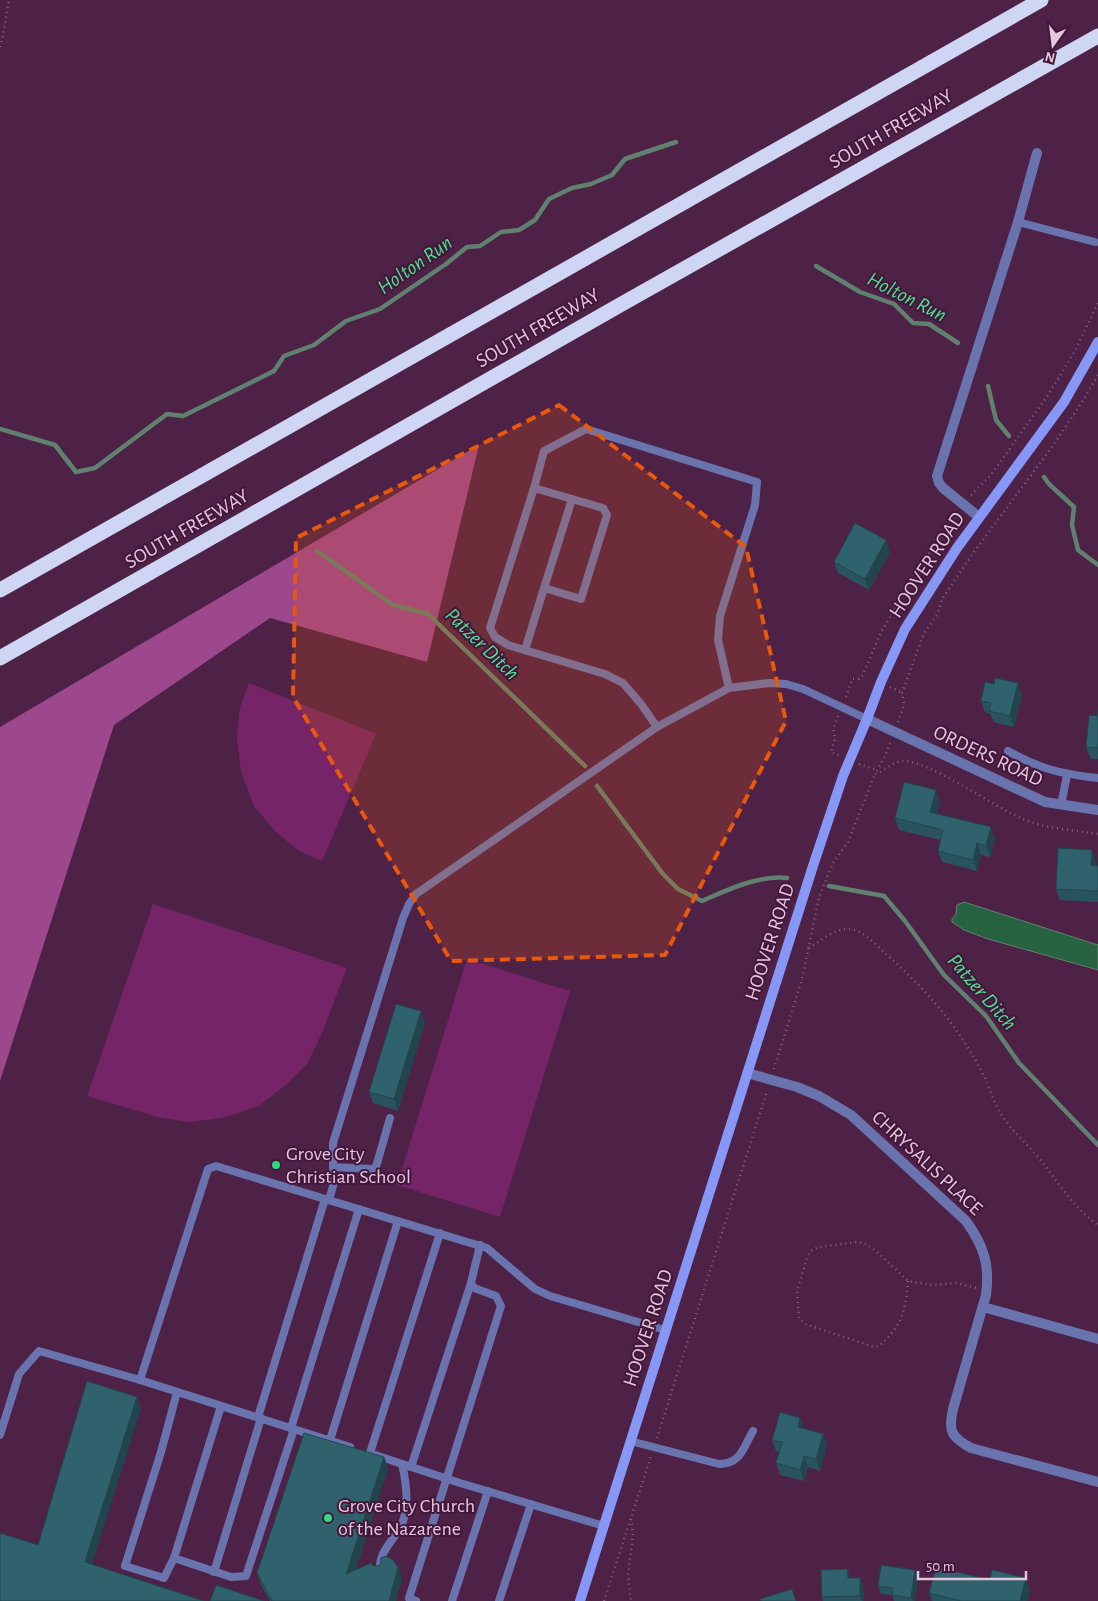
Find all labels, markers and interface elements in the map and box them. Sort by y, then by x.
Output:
north arrow [1028,20,1078,70]
text: N [1044,49,1057,65]
street label: SOUTH FREEWAY [826,85,957,172]
water label: Holton Run [374,232,456,298]
water label: Holton Run [864,268,950,326]
street label: SOUTH FREEWAY [473,284,604,371]
street label: SOUTH FREEWAY [122,485,253,572]
street label: HOOVER ROAD [886,509,969,621]
water label: Patzer Ditch [441,604,523,684]
street label: ORDERS ROAD [930,722,1046,790]
street label: HOOVER ROAD [742,881,798,1003]
water label: Patzer Ditch [943,950,1021,1034]
street label: CHRYSALIS PLACE [868,1107,986,1219]
place label: Grove City Christian School [286,1144,411,1187]
marker: Grove City Christian School [270,1159,282,1171]
street label: HOOVER ROAD [620,1267,676,1389]
place label: Grove City Church of the Nazarene [338,1496,475,1539]
marker: Grove City Church of the Nazarene [322,1512,334,1524]
scale bar [918,1548,1026,1580]
text: 50 m [926,1559,955,1574]

